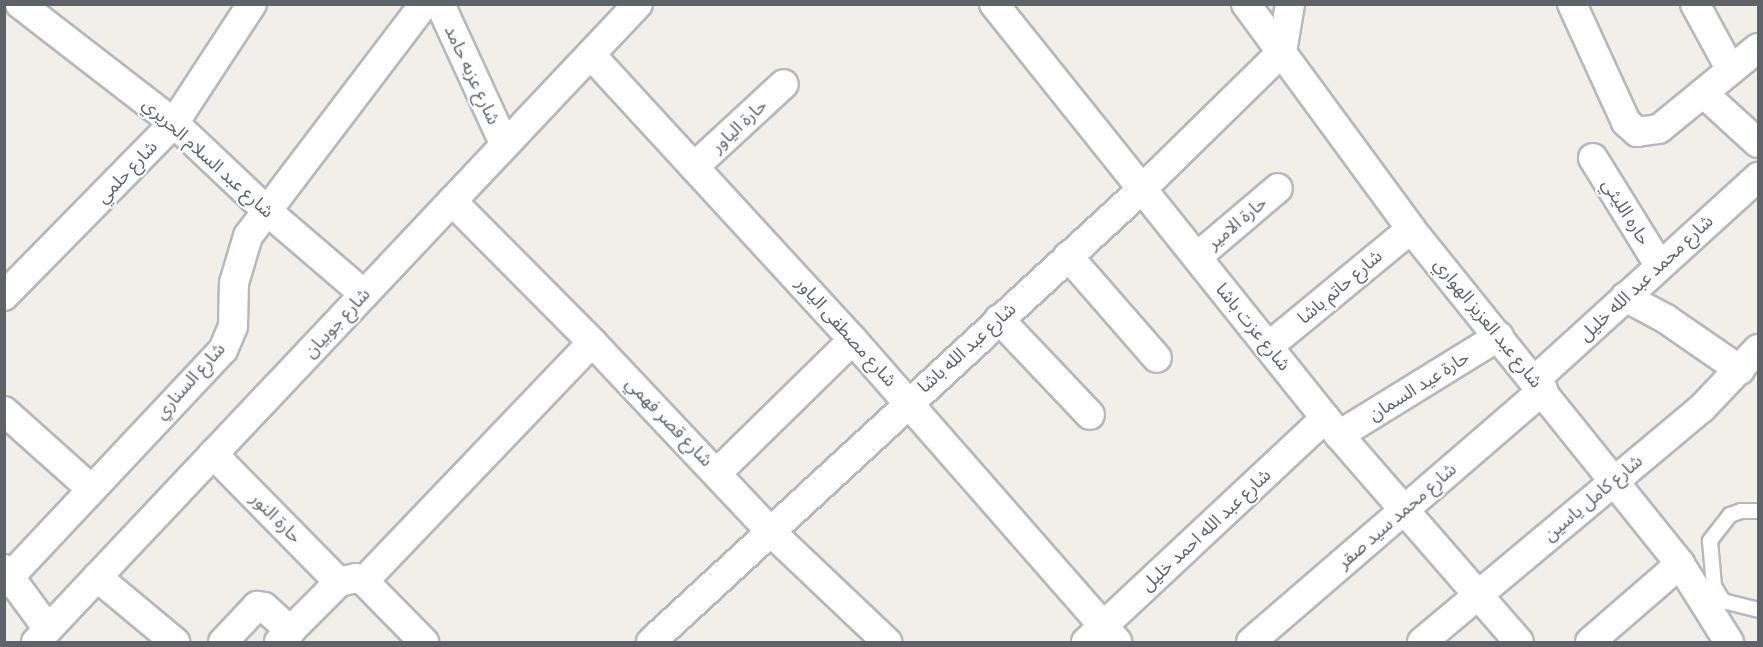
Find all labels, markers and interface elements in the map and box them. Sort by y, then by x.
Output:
street label: شارع عزبه حامد [440,22,504,128]
street label: شارع عبد السلام الحريري [138,94,278,222]
street label: حارة الياور [707,95,771,157]
street label: شارع حلمي [92,136,162,208]
street label: حاره الليثي [1597,175,1655,249]
street label: حارة الامير [1203,192,1271,254]
street label: شارع محمد عبد الله خليل [1574,210,1718,346]
street label: شارع حاتم باشا [1293,245,1387,329]
street label: شارع عبد العزيز الهواري [1429,254,1547,392]
street label: شارع مصطفى الياور [791,273,901,391]
street label: شارع عزت باشا [1211,279,1295,375]
street label: شارع جوبيان [299,284,375,362]
street label: شارع عبد الله باشا [914,298,1020,398]
street label: شارع السناري [150,338,230,424]
street label: حارة عيد السمان [1365,346,1473,426]
street label: شارع قصر فهمي [621,373,717,471]
street label: شارع كامل ياسين [1539,450,1647,546]
street label: شارع محمد سيد صقر [1333,458,1461,574]
street label: شارع عبد الله احمد خليل [1137,464,1275,596]
street label: حارة النور [246,488,306,548]

